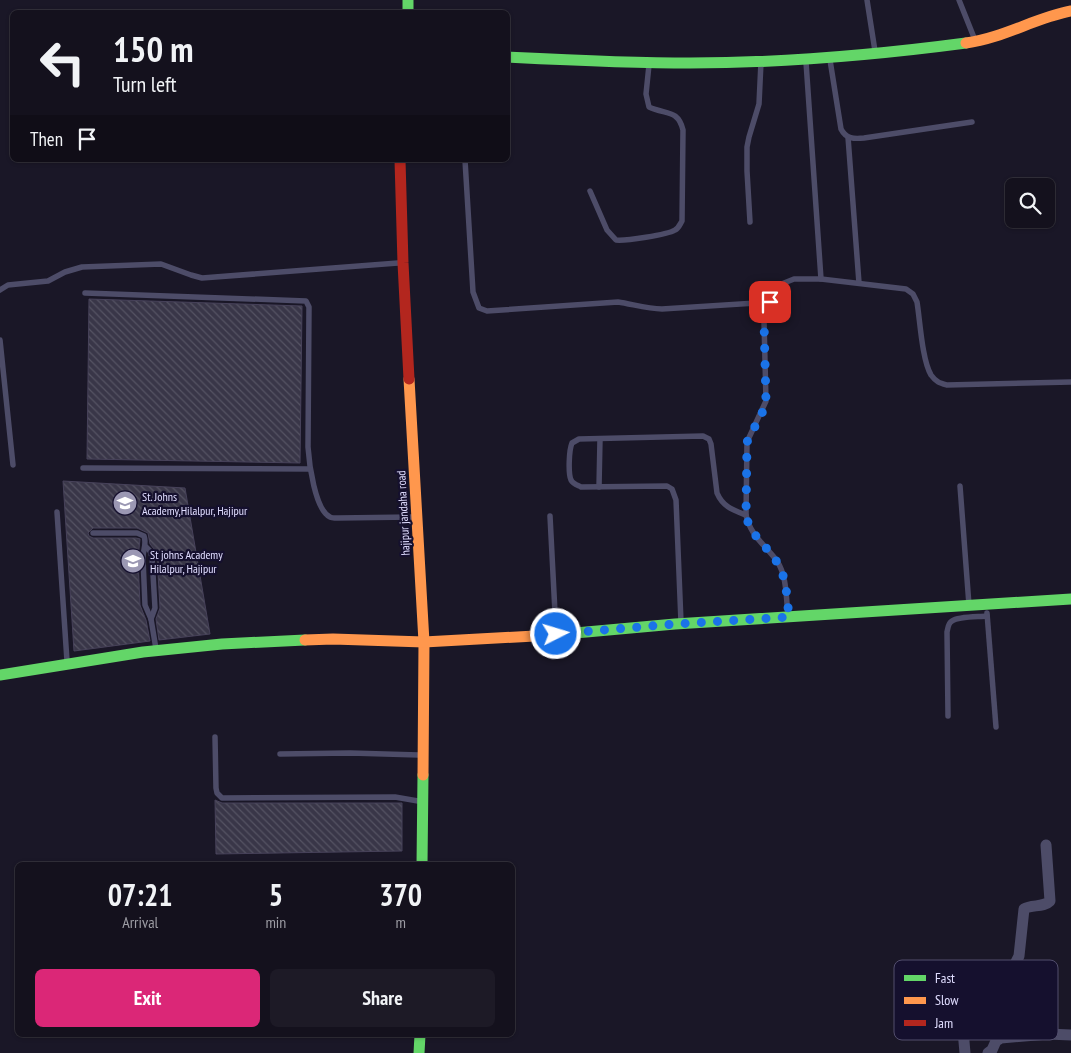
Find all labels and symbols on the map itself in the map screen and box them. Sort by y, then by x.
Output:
pin [749,281,791,323]
street label: hajipur jandaha road [393,470,413,556]
place label: St. Johns Academy,Hilalpur, Hajipur [142,489,248,518]
school or university icon: St. Johns Academy,Hilalpur, Hajipur [112,490,138,516]
place label: St johns Academy Hilalpur, Hajipur [150,547,223,576]
school or university icon: St johns Academy Hilalpur, Hajipur [120,548,146,574]
position arrow [529,607,581,659]
legend [894,960,1058,1040]
text: Fast [935,969,955,987]
text: Slow [935,991,959,1009]
text: Jam [934,1014,953,1032]

